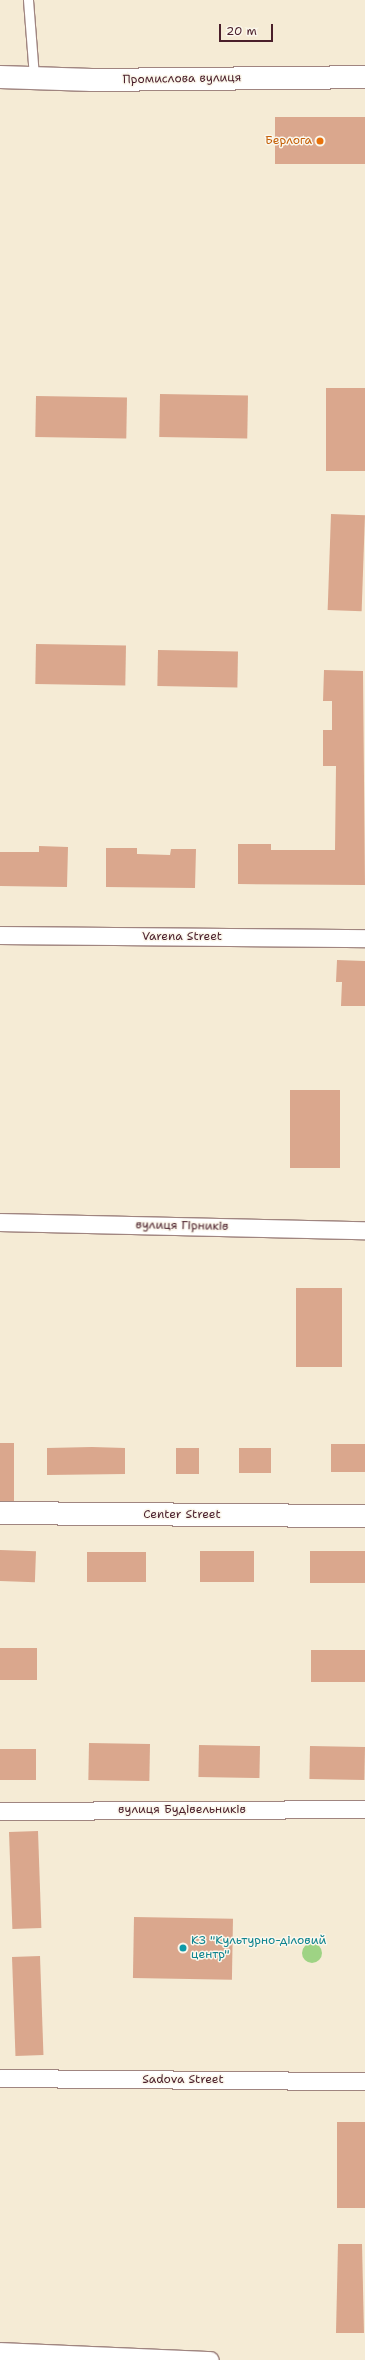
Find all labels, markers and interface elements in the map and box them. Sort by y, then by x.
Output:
scale bar [221,16,275,42]
text: 20 m [226,23,257,39]
street label: Промислова вулиця [123,71,241,87]
place label: Берлога [265,134,312,148]
marker: Берлога [315,136,325,146]
street label: Varena Street [142,930,222,944]
street label: вулиця Гірників [135,1218,229,1234]
street label: Center Street [143,1508,221,1522]
street label: вулиця Будівельників [118,1803,246,1817]
place label: КЗ "Культурно-діловий центр" [191,1934,326,1962]
marker: КЗ "Культурно-діловий центр" [178,1943,188,1953]
street label: Sadova Street [142,2073,224,2087]

